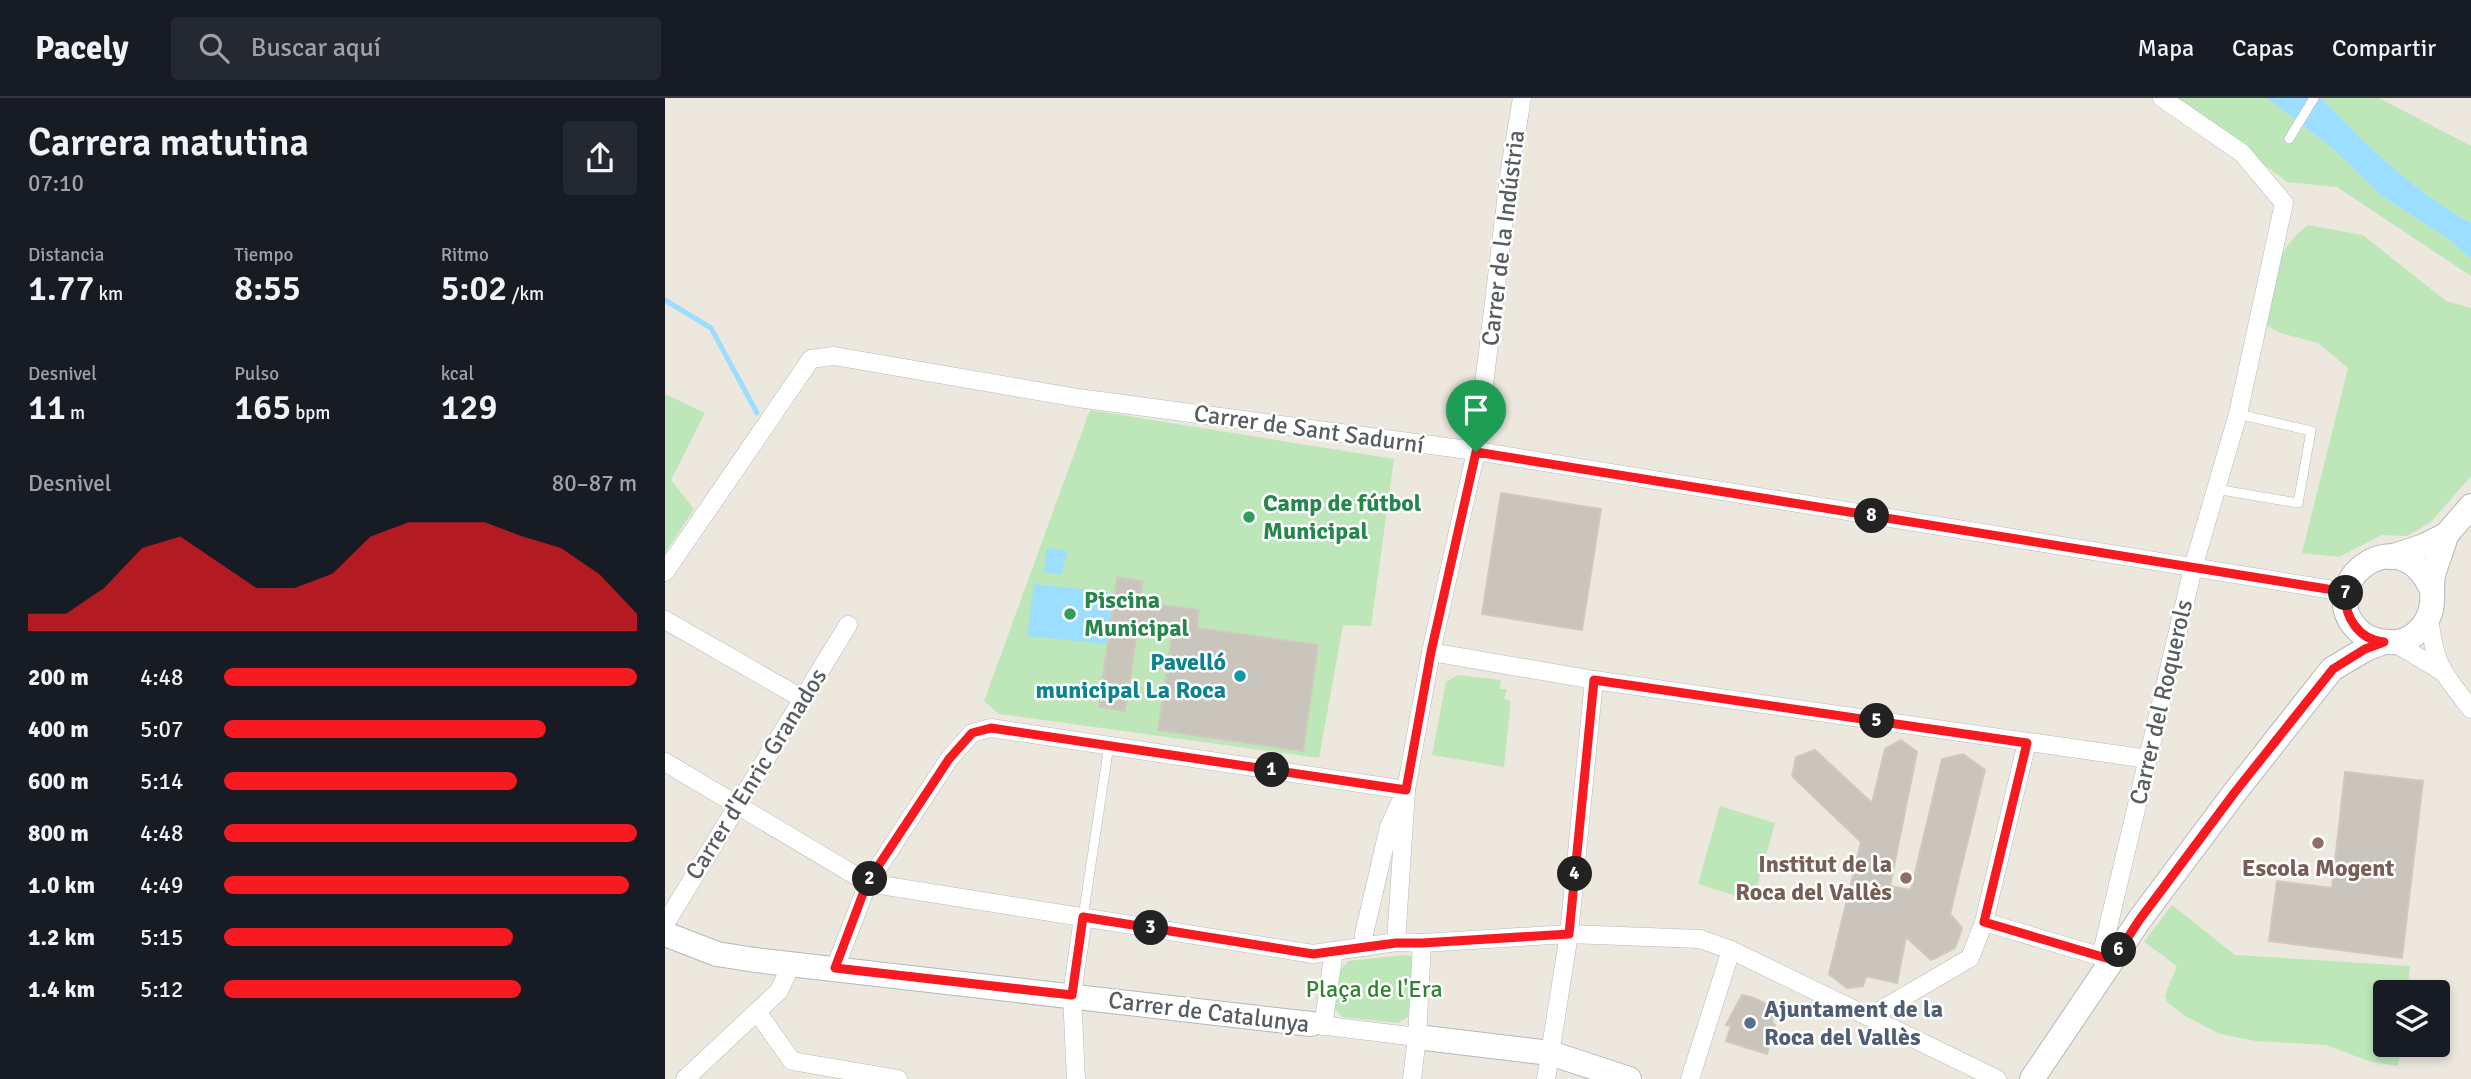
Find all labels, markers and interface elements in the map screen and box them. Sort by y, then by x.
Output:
search box [171,17,661,80]
text: Pacely [35,28,129,69]
icon: search [195,29,233,67]
text: Buscar aquí [251,32,381,64]
text: Mapa [2138,33,2194,63]
text: Capas [2232,33,2294,63]
text: Compartir [2332,33,2436,63]
text: Carrera matutina [28,119,309,166]
button: share [563,121,637,195]
street label: Carrer de la Indústria [1475,128,1531,348]
text: 07:10 [28,169,84,198]
text: Distancia [28,243,104,267]
text: Tiempo [234,243,293,267]
text: Ritmo [441,243,489,267]
text: 1.77 [28,267,94,310]
text: 8:55 [234,267,301,310]
text: 5:02 [441,267,507,310]
text: km [94,282,123,306]
text: /km [507,282,544,306]
text: Desnivel [28,362,97,386]
text: Pulso [234,362,279,386]
text: kcal [441,362,474,386]
pin [1446,380,1506,452]
text: 11 [28,386,66,429]
text: 165 [234,386,291,429]
text: 129 [441,386,497,429]
icon: arrive [1457,391,1495,429]
street label: Carrer de Sant Sadurní [1192,398,1426,460]
text: m [66,401,85,425]
text: bpm [291,401,330,425]
text: Desnivel [28,469,111,498]
text: 80–87 m [552,469,637,498]
place label: Camp de fútbol Municipal [1263,488,1422,546]
pin: 8 [1855,498,1889,534]
text: 8 [1866,503,1877,527]
marker: Camp de fútbol Municipal [1241,509,1257,525]
pin: 7 [2329,575,2363,610]
text: 7 [2340,580,2351,604]
place label: Piscina Municipal [1084,585,1189,643]
street label: Carrer del Roquerols [2123,596,2199,808]
marker: Piscina Municipal [1062,606,1078,622]
place label: Pavelló municipal La Roca [1036,647,1226,705]
text: 200 m [28,663,89,692]
text: 4:48 [140,663,183,692]
street label: Carrer d'Enric Granados [679,663,833,885]
marker: Pavelló municipal La Roca [1232,668,1248,684]
pin: 5 [1859,704,1895,738]
text: 5 [1871,708,1882,732]
text: 400 m [28,715,89,744]
text: 5:07 [140,715,183,744]
pin: 1 [1255,752,1289,788]
text: 1 [1266,757,1277,781]
text: 600 m [28,767,89,796]
text: 5:14 [140,767,183,796]
text: 800 m [28,819,89,848]
text: 4:48 [140,819,183,848]
marker: Escola Mogent [2310,835,2326,851]
place label: Institut de la Roca del Vallès [1735,849,1892,907]
place label: Escola Mogent [2242,853,2394,883]
pin: 4 [1557,856,1593,892]
text: 4 [1569,861,1580,885]
pin: 2 [853,862,887,896]
text: 2 [864,866,875,890]
marker: Institut de la Roca del Vallès [1898,870,1914,886]
text: 1.0 km [28,871,95,900]
text: 4:49 [140,871,183,900]
pin: 3 [1133,910,1169,946]
text: 3 [1145,915,1156,939]
text: 1.2 km [28,923,95,952]
text: 5:15 [140,923,183,952]
pin: 6 [2101,932,2137,968]
text: 6 [2113,937,2124,961]
park label: Plaça de l'Era [1305,974,1443,1004]
text: 1.4 km [28,975,95,1004]
text: 5:12 [140,975,183,1004]
map controls [2373,980,2450,1057]
button: layers [2373,980,2450,1057]
street label: Carrer de Catalunya [1107,985,1311,1039]
place label: Ajuntament de la Roca del Vallès [1764,994,1943,1052]
marker: Ajuntament de la Roca del Vallès [1742,1015,1758,1031]

